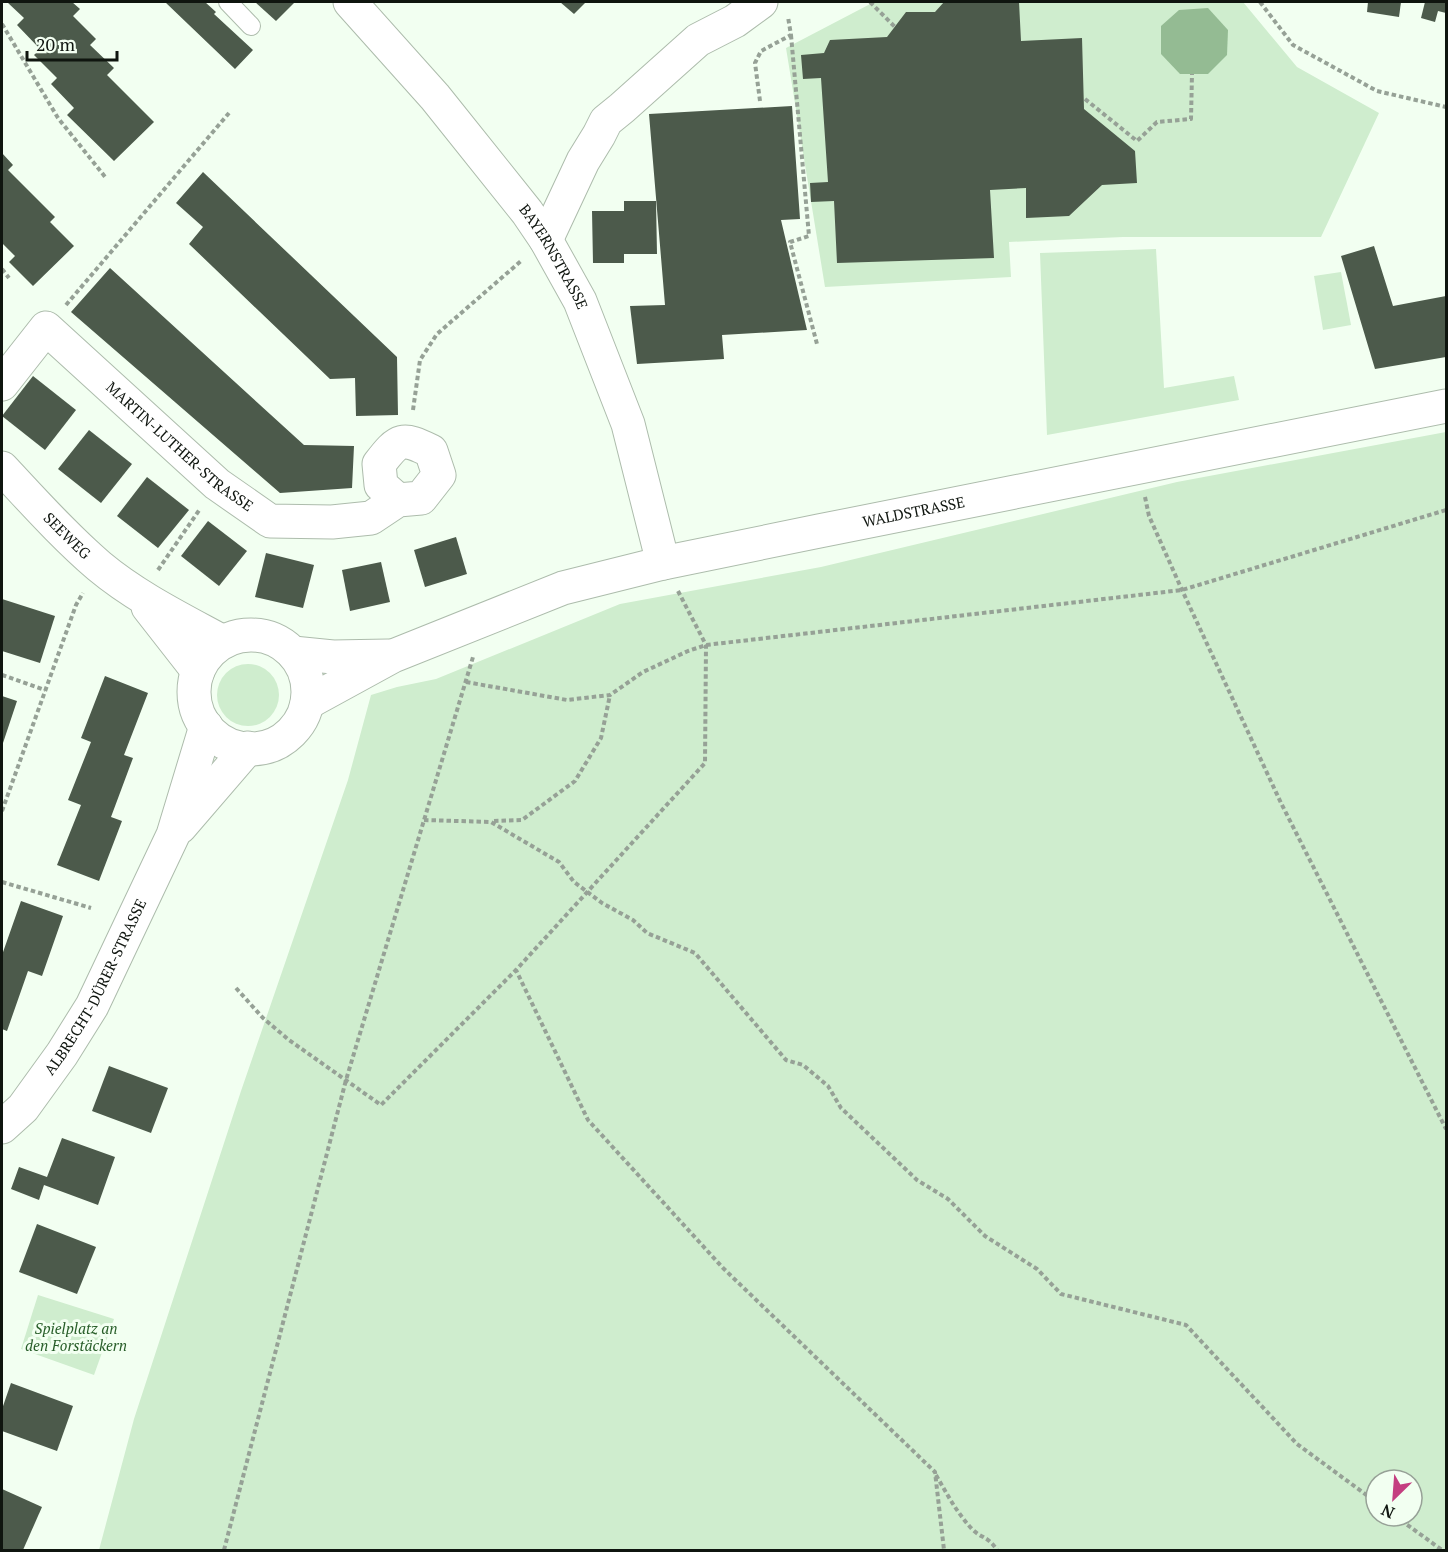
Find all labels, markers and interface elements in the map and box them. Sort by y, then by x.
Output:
scale bar [27,24,117,62]
text: 20 m [36,32,76,56]
street label: BAYERNSTRASSE [515,199,593,312]
street label: MARTIN-LUTHER-STRASSE [102,377,258,515]
street label: WALDSTRASSE [861,491,966,531]
street label: SEEWEG [40,508,96,563]
street label: ALBRECHT-DÜRER-STRASSE [39,895,150,1079]
park label: Spielplatz an den Forstäckern [25,1318,127,1355]
north arrow [1364,1468,1424,1528]
text: N [1378,1499,1398,1524]

